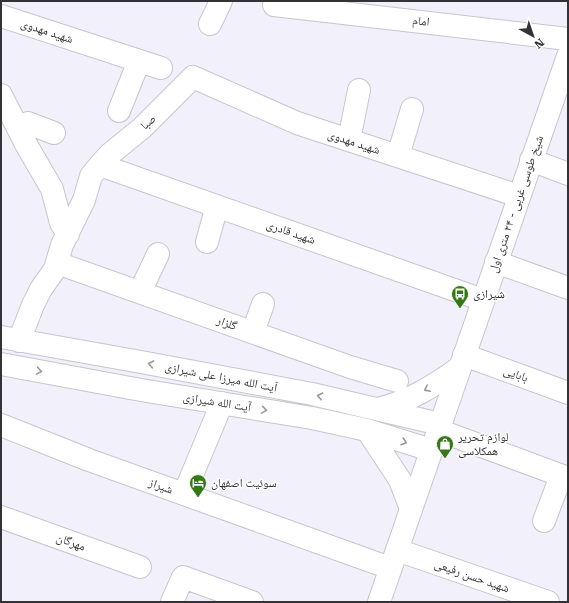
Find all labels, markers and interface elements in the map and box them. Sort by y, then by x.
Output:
street label: امام [412,13,430,30]
street label: شهید مهدوی [19,16,75,46]
north arrow [513,16,553,56]
text: N [531,36,547,51]
street label: صبا [137,111,159,133]
street label: شهید مهدوی [326,127,382,157]
street label: شیخ طوسی غربی - ۲۴ متری اول [486,133,546,275]
street label: شهید قادری [265,217,317,247]
bus stop icon: شیرازی [450,284,470,309]
place label: شیرازی [473,287,505,301]
street label: گلزار [214,313,239,333]
street label: آیت الله میرزا علی شیرازی [164,359,279,395]
one-way arrow [148,360,154,368]
street label: بابایی [502,363,530,385]
one-way arrow [36,366,42,375]
one-way arrow [424,384,431,392]
street label: آیت الله شیرازی [182,390,253,415]
one-way arrow [317,392,323,400]
one-way arrow [261,405,267,414]
place label: لوازم تحریر همکلاسی [457,430,508,458]
shop icon: لوازم تحریر همکلاسی [435,434,455,459]
one-way arrow [401,437,408,446]
hotel icon: سوئیت اصفهان [188,473,208,498]
street label: شیراز [146,475,175,497]
place label: سوئیت اصفهان [211,476,277,490]
street label: مهرگان [55,530,87,554]
street label: شهید حسن رفیعی [433,557,511,596]

